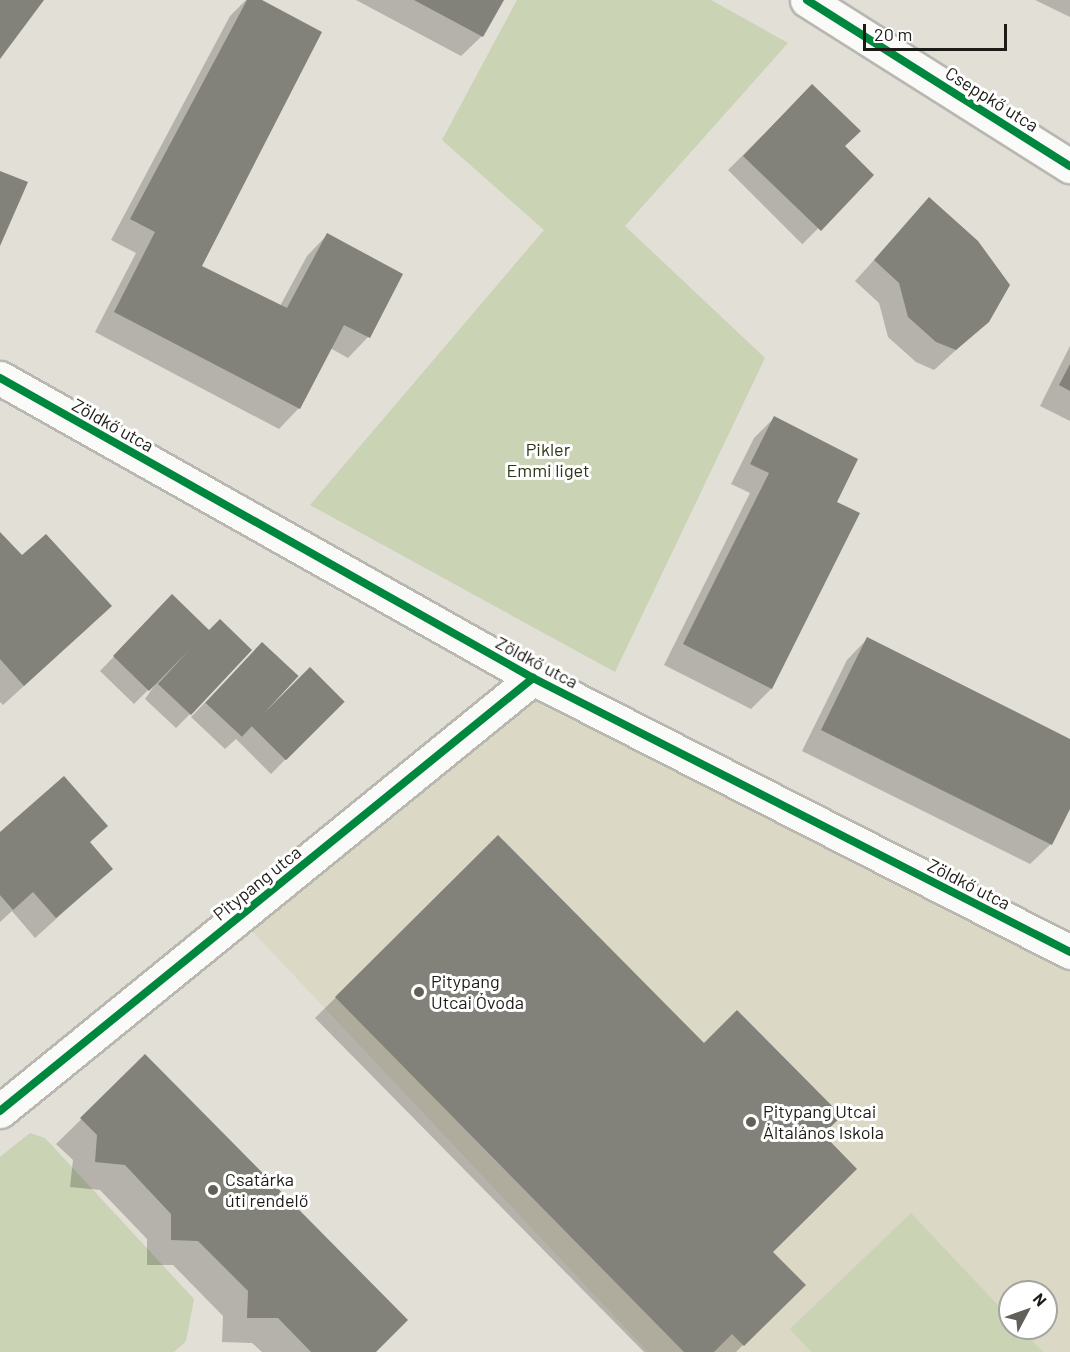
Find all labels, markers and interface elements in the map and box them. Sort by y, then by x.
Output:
scale bar [866,12,1010,50]
text: 20 m [874,23,912,45]
street label: Cseppkő utca [942,62,1042,136]
street label: Zöldkő utca [68,394,158,456]
park label: Pikler Emmi liget [506,439,590,482]
street label: Zöldkő utca [492,631,582,693]
street label: Pitypang utca [209,841,305,925]
street label: Zöldkő utca [924,854,1014,914]
place label: Pitypang Utcai Óvoda [431,971,524,1014]
marker: Pitypang Utcai Óvoda [412,985,426,999]
place label: Pitypang Utcai Általános Iskola [763,1101,884,1144]
marker: Pitypang Utcai Általános Iskola [744,1115,758,1129]
place label: Csatárka úti rendelő [225,1169,308,1212]
marker: Csatárka úti rendelő [206,1183,220,1197]
north arrow [998,1280,1058,1340]
text: N [1030,1289,1051,1309]

